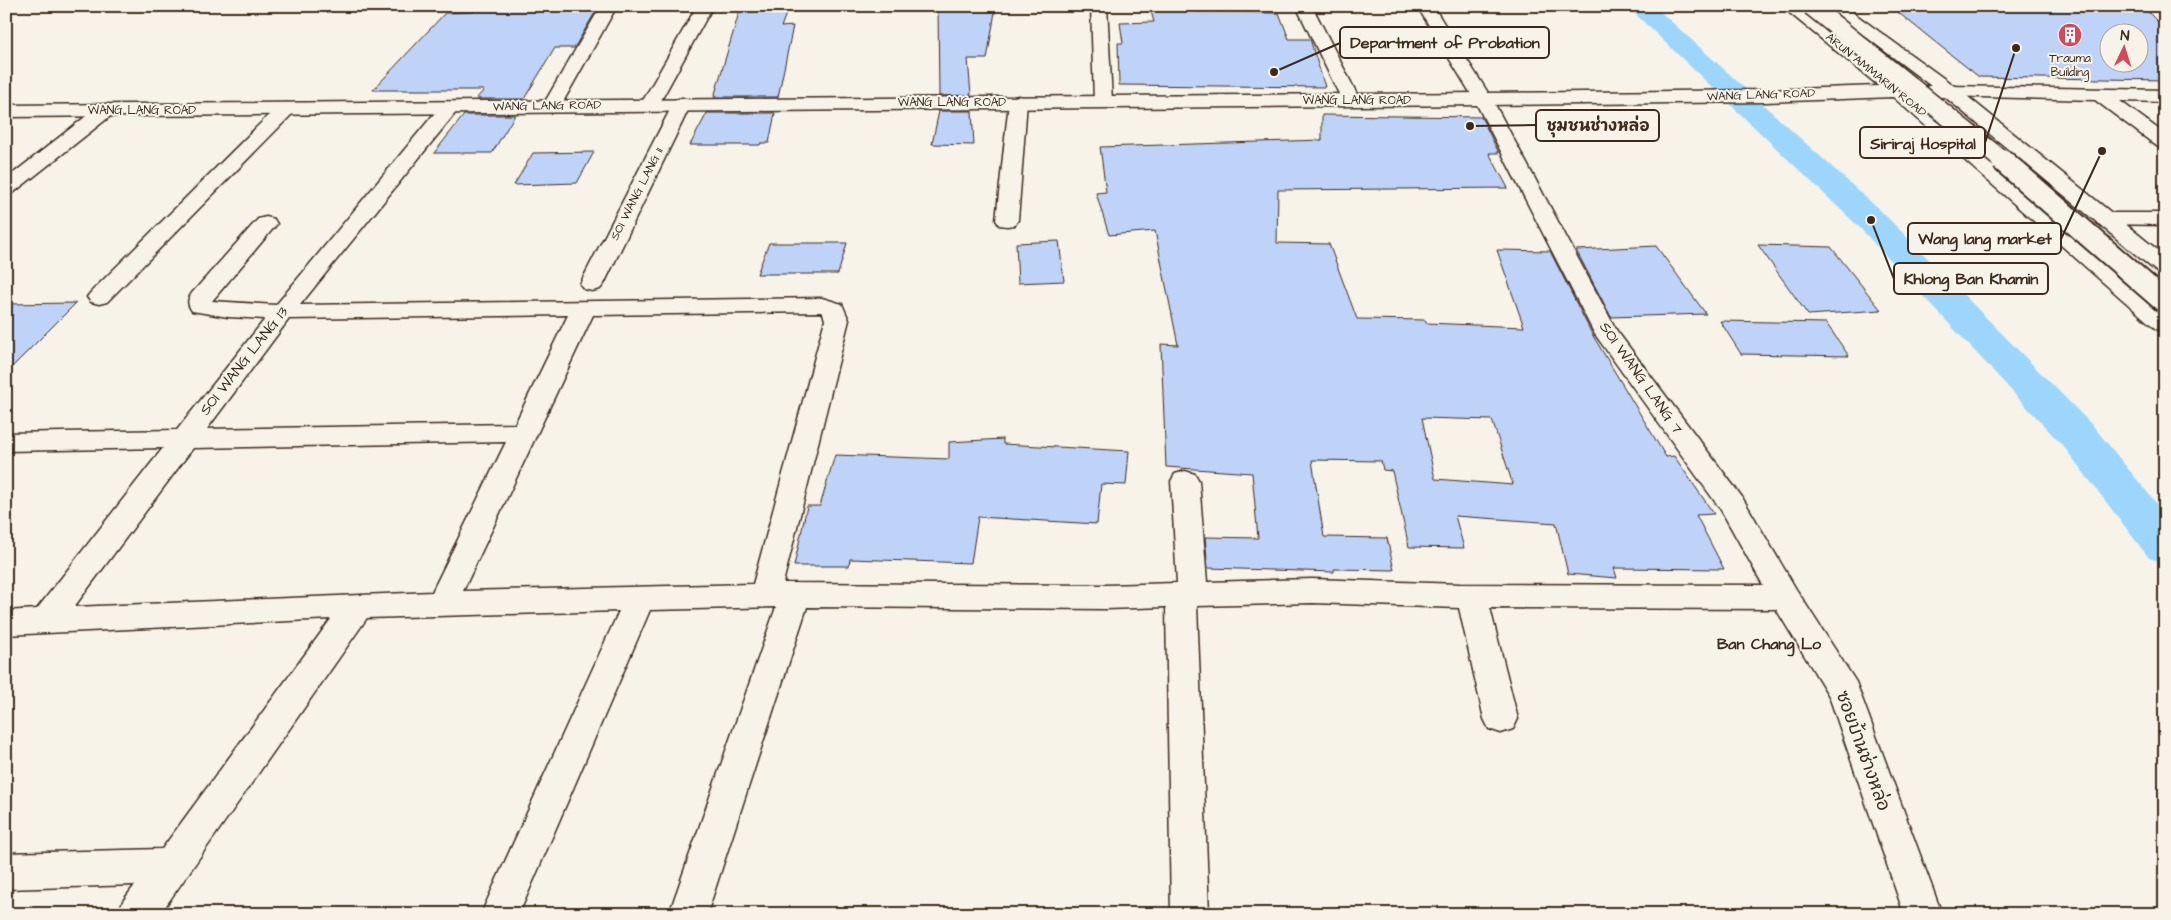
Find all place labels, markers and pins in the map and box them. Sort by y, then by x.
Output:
building icon: Trauma Building [2057,22,2083,48]
callout: Department of Probation [1340,27,1549,58]
place label: Trauma Building [2049,50,2091,82]
callout: ชุมชนช่างหล่อ [1536,110,1659,141]
callout: Siriraj Hospital [1860,127,1985,158]
callout: Wang lang market [1908,223,2061,254]
callout: Khlong Ban Khamin [1894,263,2048,294]

